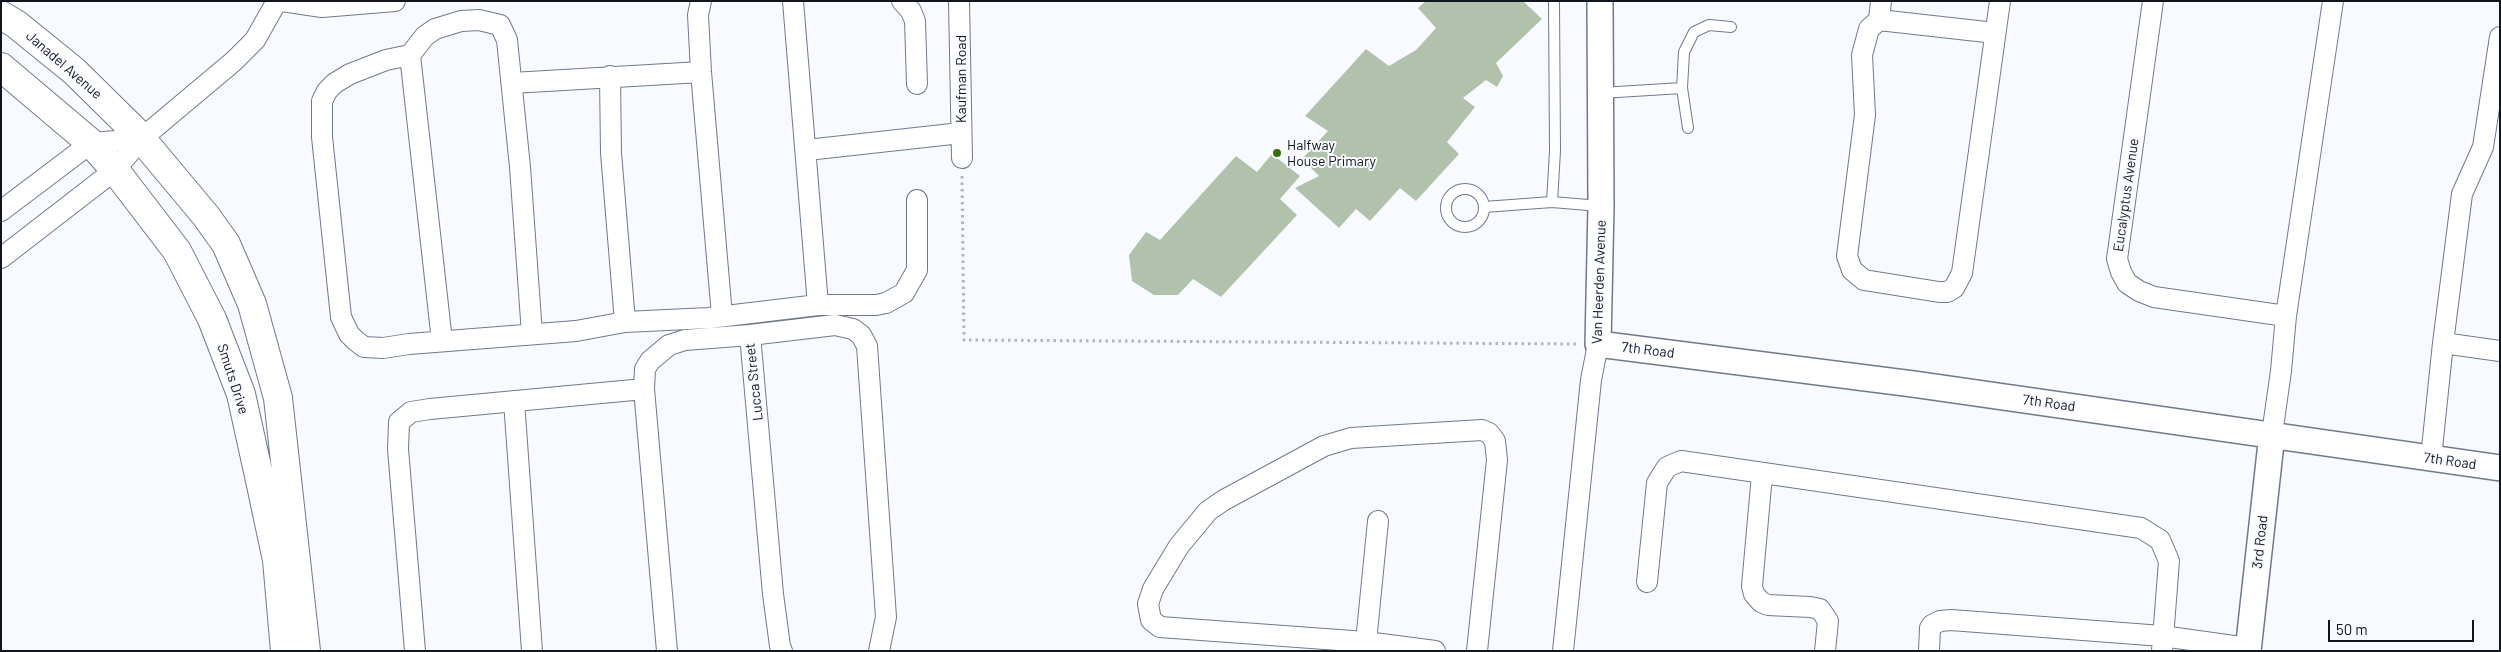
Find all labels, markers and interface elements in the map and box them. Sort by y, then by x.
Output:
street label: Janadel Avenue [22,27,106,103]
street label: Kaufman Road [953,35,969,123]
place label: Halfway House Primary [1287,137,1376,170]
street label: Eucalyptus Avenue [2110,137,2142,253]
marker: Halfway House Primary [1271,147,1283,159]
street label: Van Heerden Avenue [1588,220,1610,344]
street label: 7th Road [1621,338,1675,362]
street label: Smuts Drive [214,342,252,416]
street label: Lucca Street [742,342,766,422]
street label: 7th Road [2022,391,2076,415]
street label: 7th Road [2423,449,2477,473]
street label: 3rd Road [2249,514,2271,570]
scale bar [2331,610,2477,642]
text: 50 m [2336,620,2368,638]

